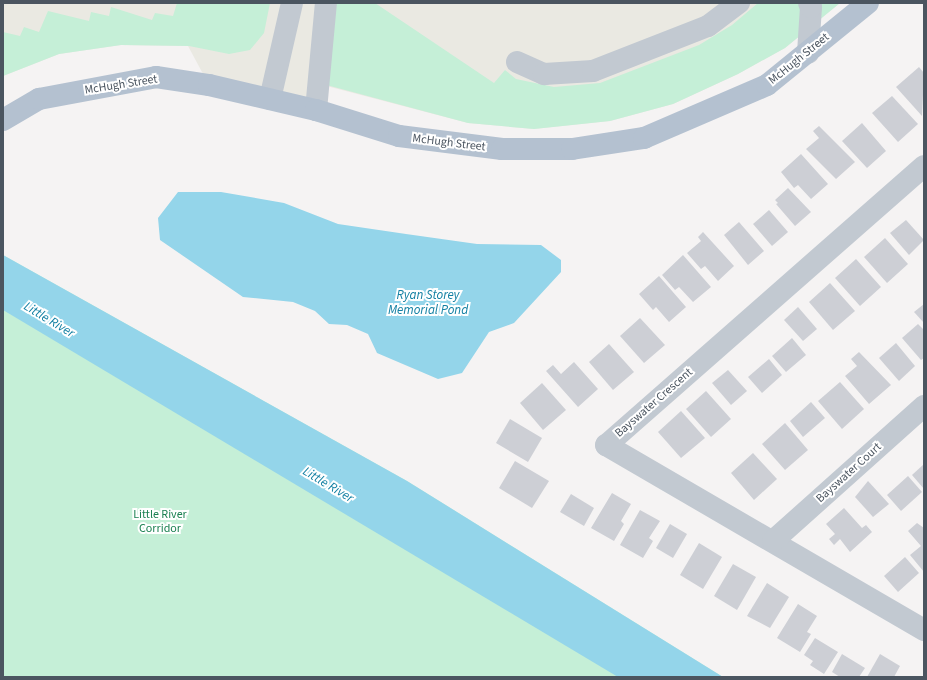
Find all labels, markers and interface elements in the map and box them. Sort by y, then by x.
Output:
street label: McHugh Street [766,30,832,88]
street label: McHugh Street [84,72,158,98]
street label: McHugh Street [412,131,486,155]
water label: Ryan Storey Memorial Pond [388,288,468,319]
water label: Little River [21,299,77,341]
street label: Bayswater Crescent [612,365,696,441]
street label: Bayswater Court [813,440,885,506]
water label: Little River [300,464,356,506]
park label: Little River Corridor [133,508,187,536]

